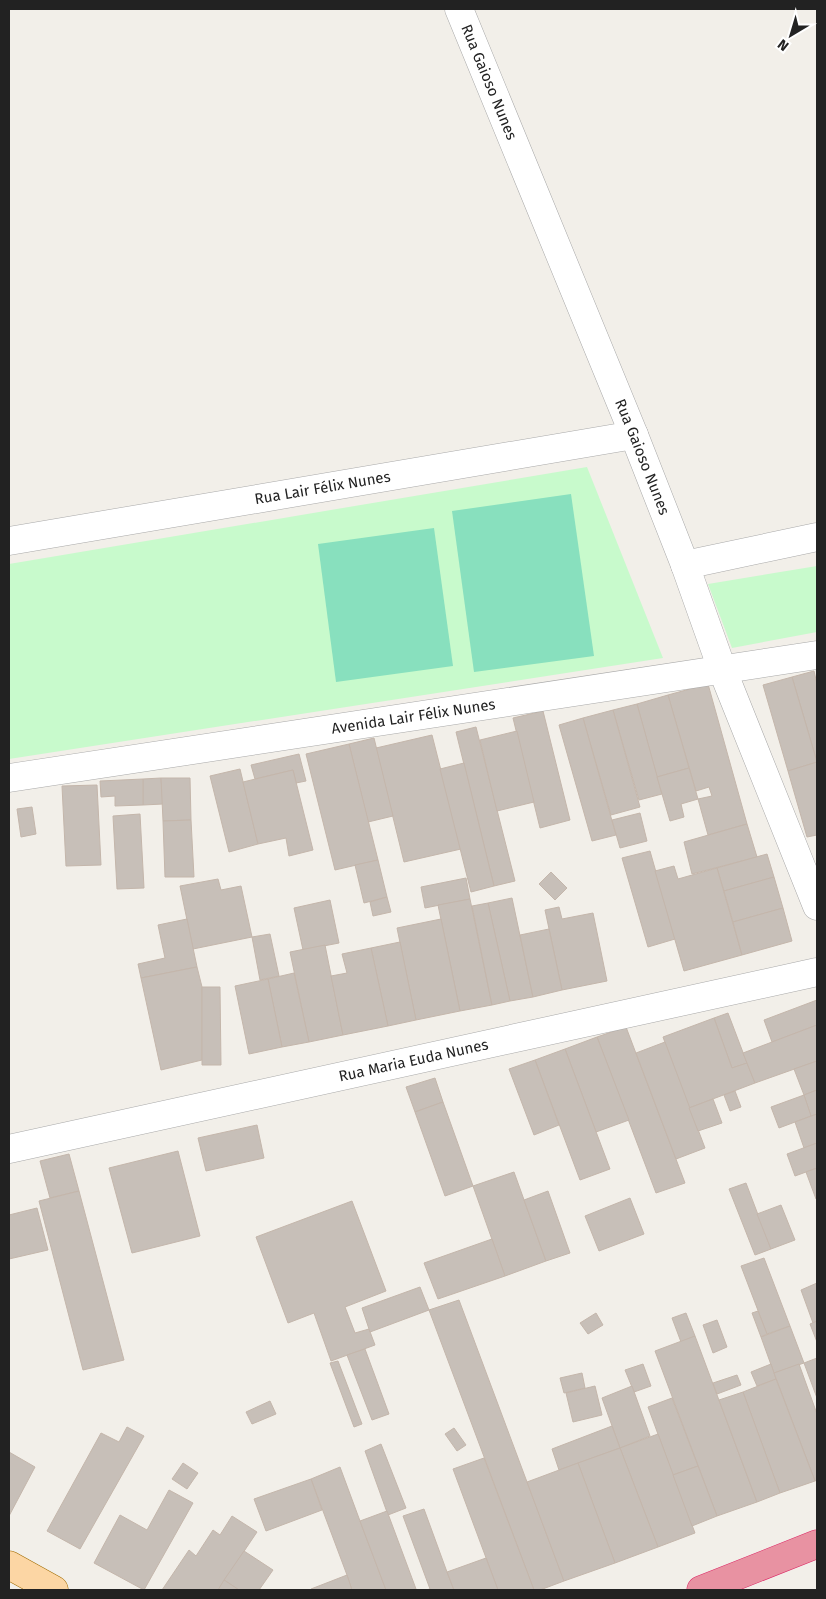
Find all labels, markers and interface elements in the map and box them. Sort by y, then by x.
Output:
north arrow [766,10,816,60]
street label: Rua Gaioso Nunes [457,22,521,143]
text: N [774,35,792,54]
street label: Rua Gaioso Nunes [611,396,673,518]
street label: Rua Lair Félix Nunes [253,467,392,508]
street label: Avenida Lair Félix Nunes [330,695,497,738]
street label: Rua Maria Euda Nunes [337,1035,490,1086]

